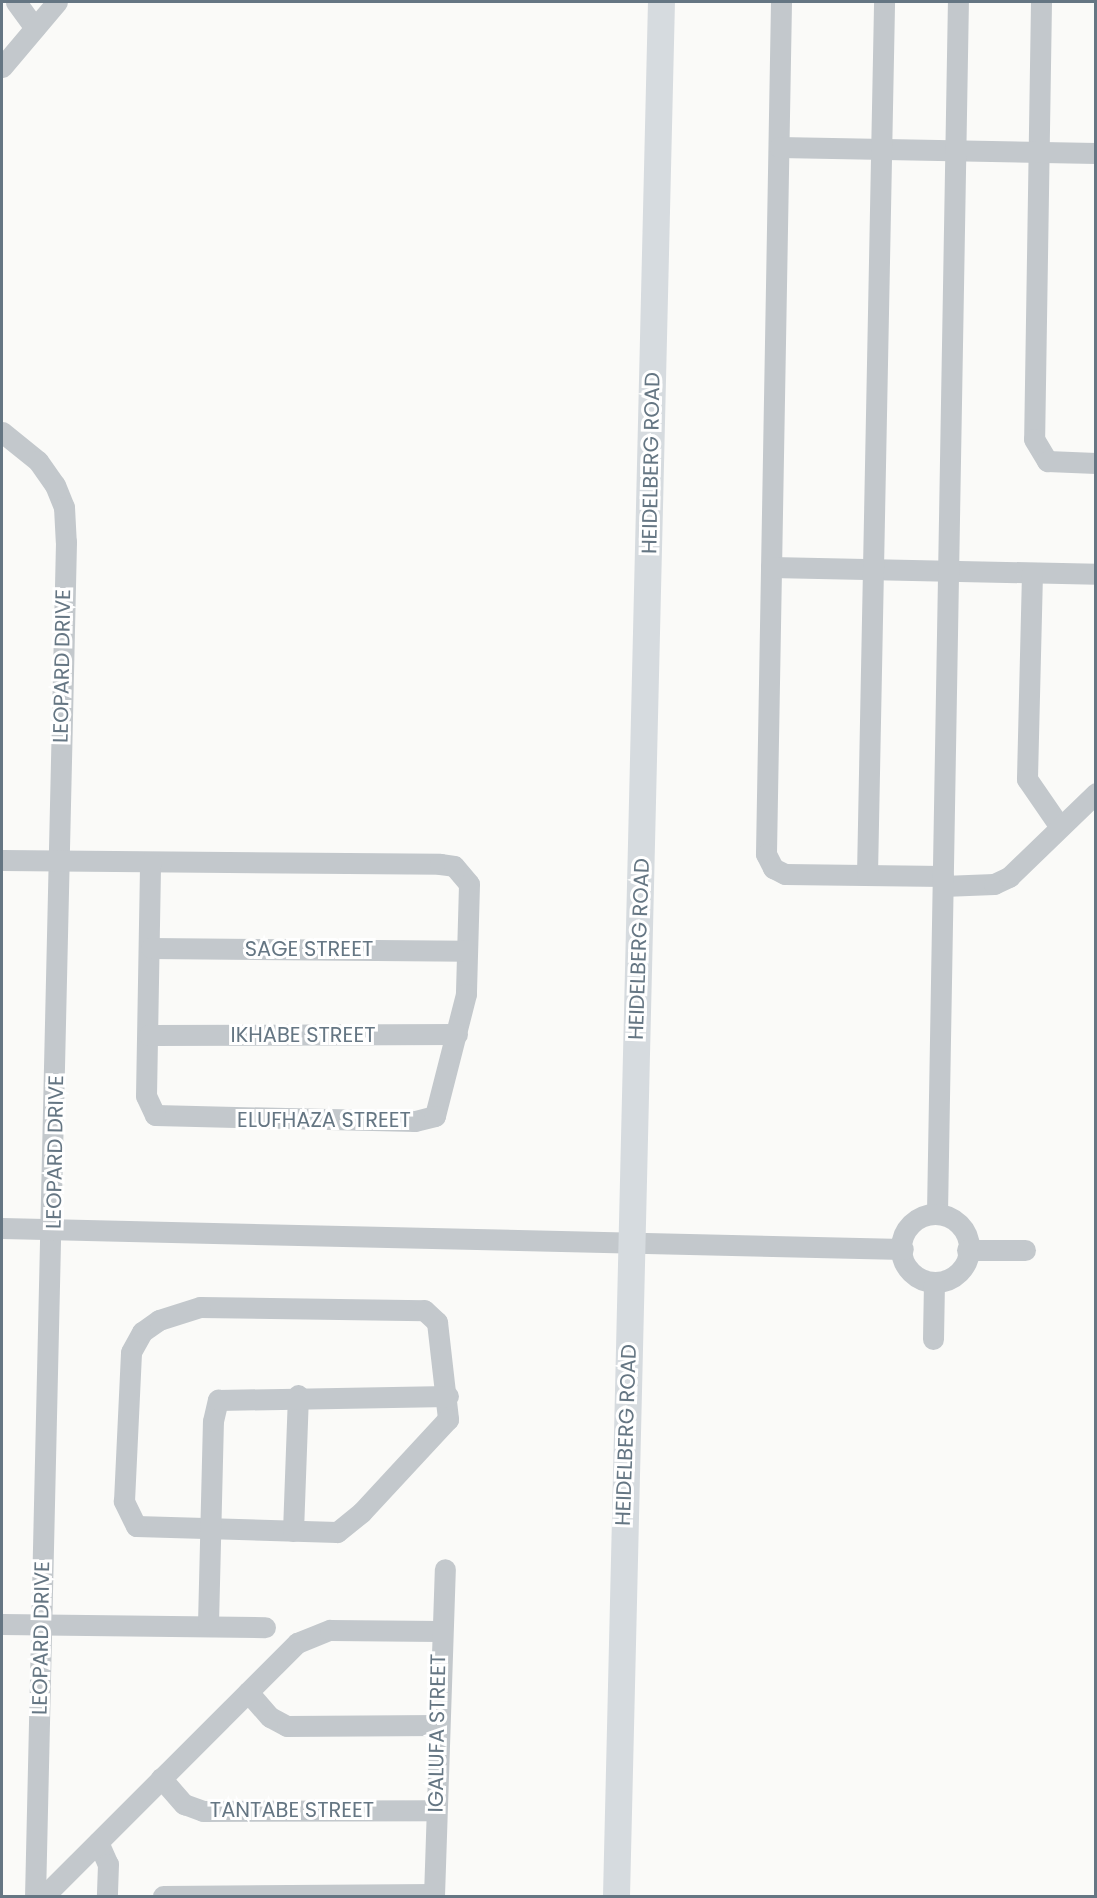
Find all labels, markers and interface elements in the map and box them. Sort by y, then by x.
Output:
street label: HEIDELBERG ROAD [637,372,665,554]
street label: LEOPARD DRIVE [48,589,76,743]
street label: HEIDELBERG ROAD [623,858,655,1040]
street label: SAGE STREET [245,936,373,962]
street label: IKHABE STREET [230,1022,376,1048]
street label: LEOPARD DRIVE [41,1075,69,1229]
street label: ELUFHAZA STREET [237,1107,411,1133]
street label: HEIDELBERG ROAD [610,1344,642,1526]
street label: LEOPARD DRIVE [27,1561,55,1715]
street label: IGALUFA STREET [423,1653,451,1813]
street label: TANTABE STREET [210,1797,374,1823]

